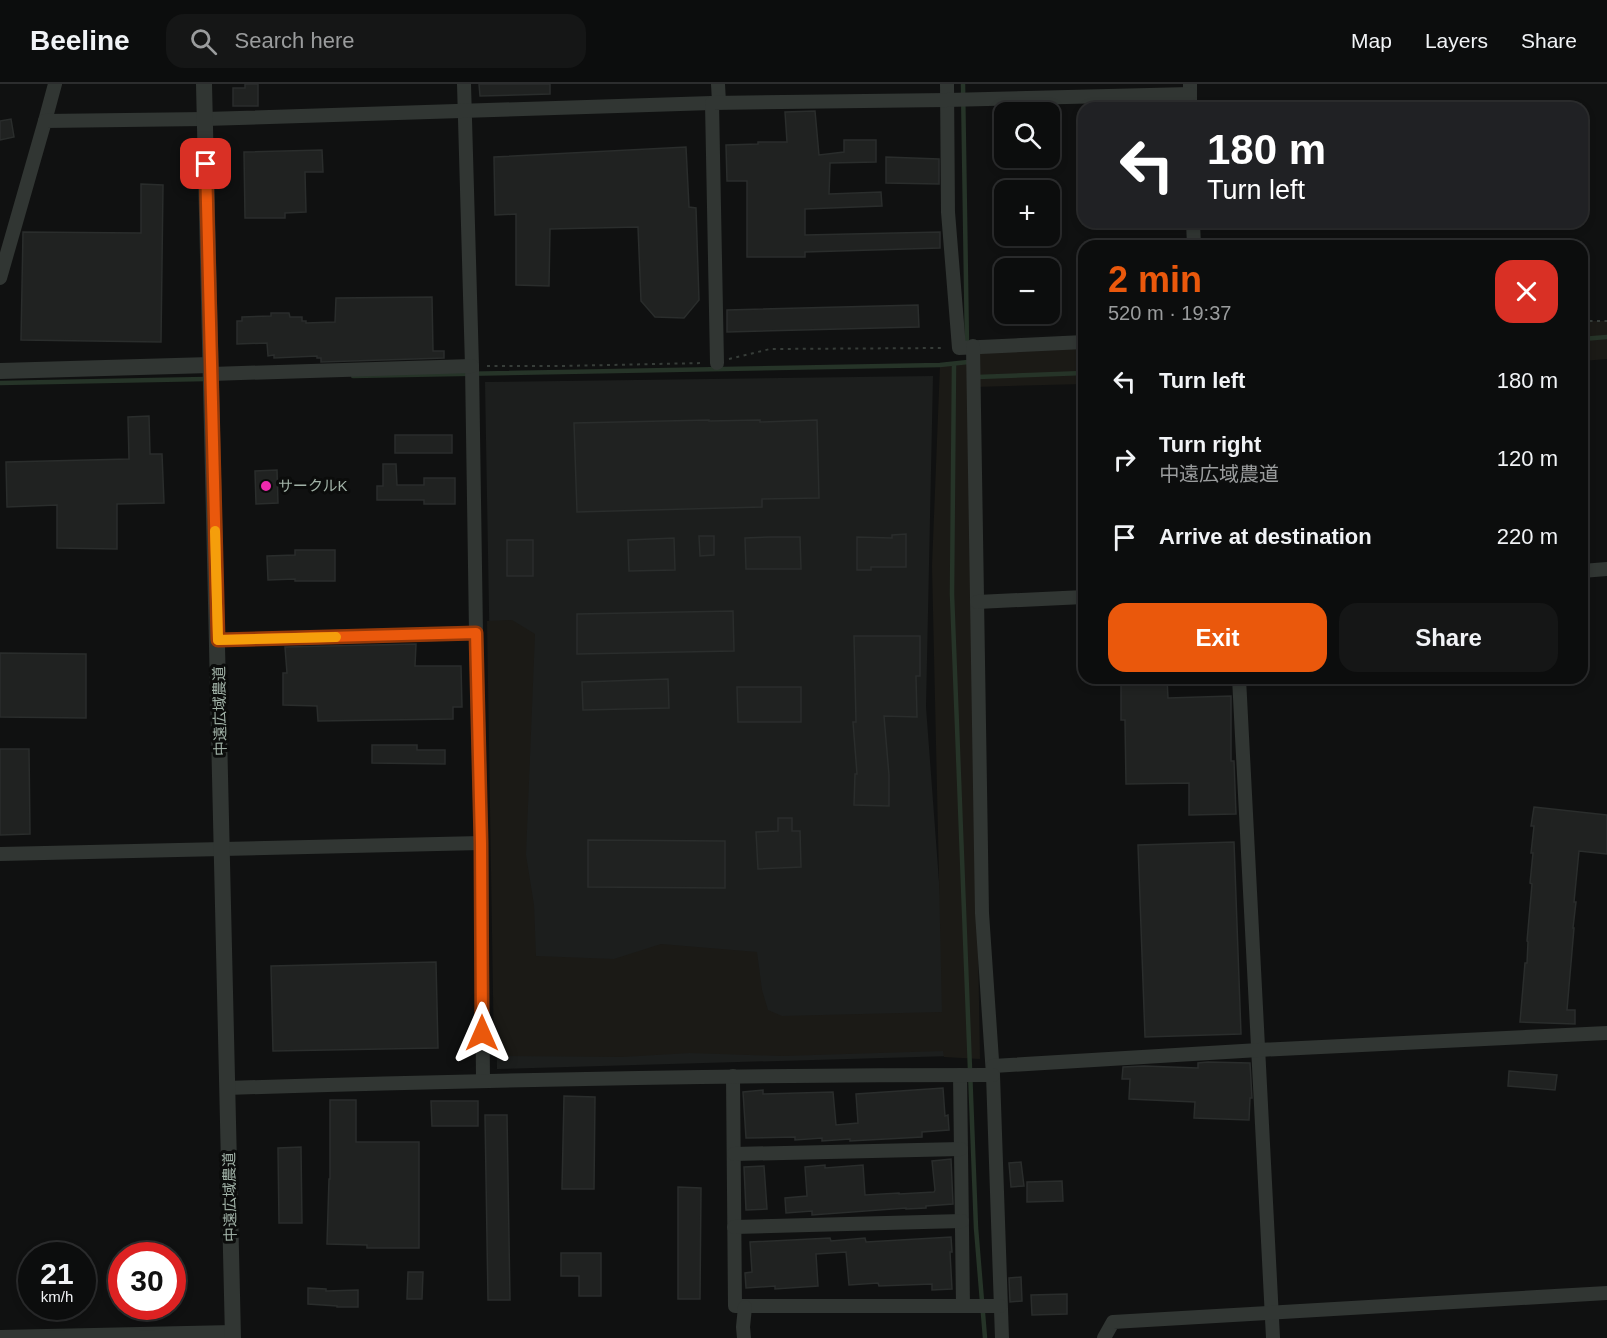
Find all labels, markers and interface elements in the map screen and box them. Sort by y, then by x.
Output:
search box [166,14,586,68]
text: Beeline [30,25,130,56]
icon: search [187,25,220,58]
text: Search here [235,28,354,53]
text: Map [1351,29,1392,52]
text: Layers [1425,29,1488,52]
text: Share [1521,29,1577,52]
map controls [994,102,1060,324]
button: search [994,102,1060,168]
icon: left [1108,126,1186,204]
text: 180 m [1207,126,1326,173]
pin [180,138,231,189]
icon: arrive [189,147,222,180]
text: Turn left [1207,175,1305,205]
button: + [994,180,1060,246]
button: − [994,258,1060,324]
text: 2 min [1108,259,1202,300]
button: close [1495,260,1558,323]
text: 520 m · 19:37 [1108,302,1231,324]
icon: left [1108,365,1141,398]
text: Turn left [1159,368,1245,393]
text: 180 m [1497,368,1558,393]
text: Turn right [1159,432,1261,457]
icon: right [1108,443,1141,476]
text: 120 m [1497,446,1558,471]
text: 中遠広域農道 [1159,463,1279,485]
place label: サークルK [278,477,348,494]
marker: サークルK [259,479,273,493]
icon: arrive [1108,521,1141,554]
text: Arrive at destination [1159,524,1372,549]
text: 220 m [1497,524,1558,549]
button: Exit [1108,603,1327,672]
button: Share [1339,603,1558,672]
street label: 中遠広域農道 [210,666,229,756]
position arrow [450,1001,514,1065]
street label: 中遠広域農道 [220,1152,239,1242]
speed limit sign: 30 [108,1242,186,1320]
text: 21 [40,1257,74,1290]
text: km/h [41,1288,73,1305]

